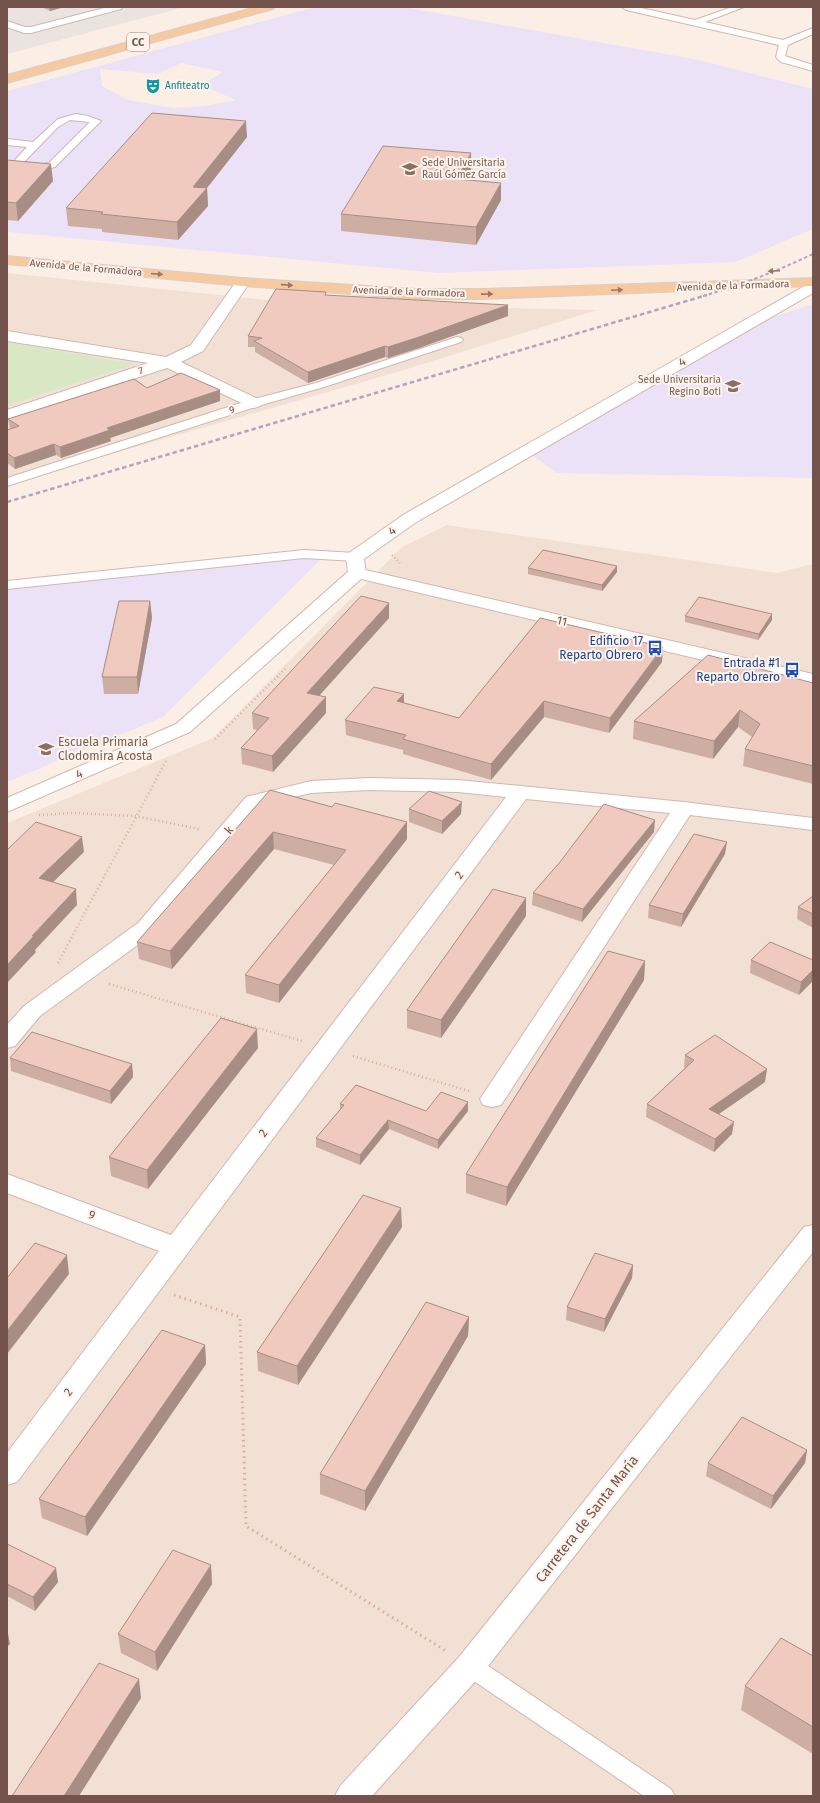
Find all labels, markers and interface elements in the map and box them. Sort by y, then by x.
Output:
road number: CC [127,33,149,51]
theatre icon: Anfiteatro [144,77,162,95]
place label: Anfiteatro [165,80,210,92]
place label: Sede Universitaria Raúl Gómez García [422,157,506,181]
school or university icon: Sede Universitaria Raúl Gómez García [401,160,419,178]
street label: Avenida de la Formadora [29,257,143,279]
one-way arrow [768,267,780,274]
one-way arrow [151,271,163,278]
street label: Avenida de la Formadora [676,278,790,294]
one-way arrow [281,282,293,289]
street label: Avenida de la Formadora [352,284,466,300]
one-way arrow [611,287,624,293]
one-way arrow [481,290,493,297]
street label: 4 [676,354,689,370]
street label: 7 [137,364,145,377]
place label: Sede Universitaria Regino Boti [638,374,721,398]
school or university icon: Sede Universitaria Regino Boti [724,377,742,395]
street label: 9 [228,403,236,417]
street label: 4 [385,523,399,539]
street label: 11 [555,613,569,629]
place label: Edificio 17 Reparto Obrero [559,634,643,662]
bus stop icon: Edificio 17 Reparto Obrero [646,639,664,657]
place label: Entrada #1 Reparto Obrero [696,656,780,684]
bus stop icon: Entrada #1 Reparto Obrero [783,661,801,679]
place label: Escuela Primaria Clodomira Acosta [58,735,153,763]
school or university icon: Escuela Primaria Clodomira Acosta [37,740,55,758]
street label: 4 [73,766,85,782]
street label: k [222,822,237,837]
street label: 2 [452,868,466,882]
street label: 2 [256,1126,270,1140]
street label: 9 [87,1207,97,1223]
street label: 2 [61,1385,75,1399]
street label: Carretera de Santa María [532,1452,642,1586]

